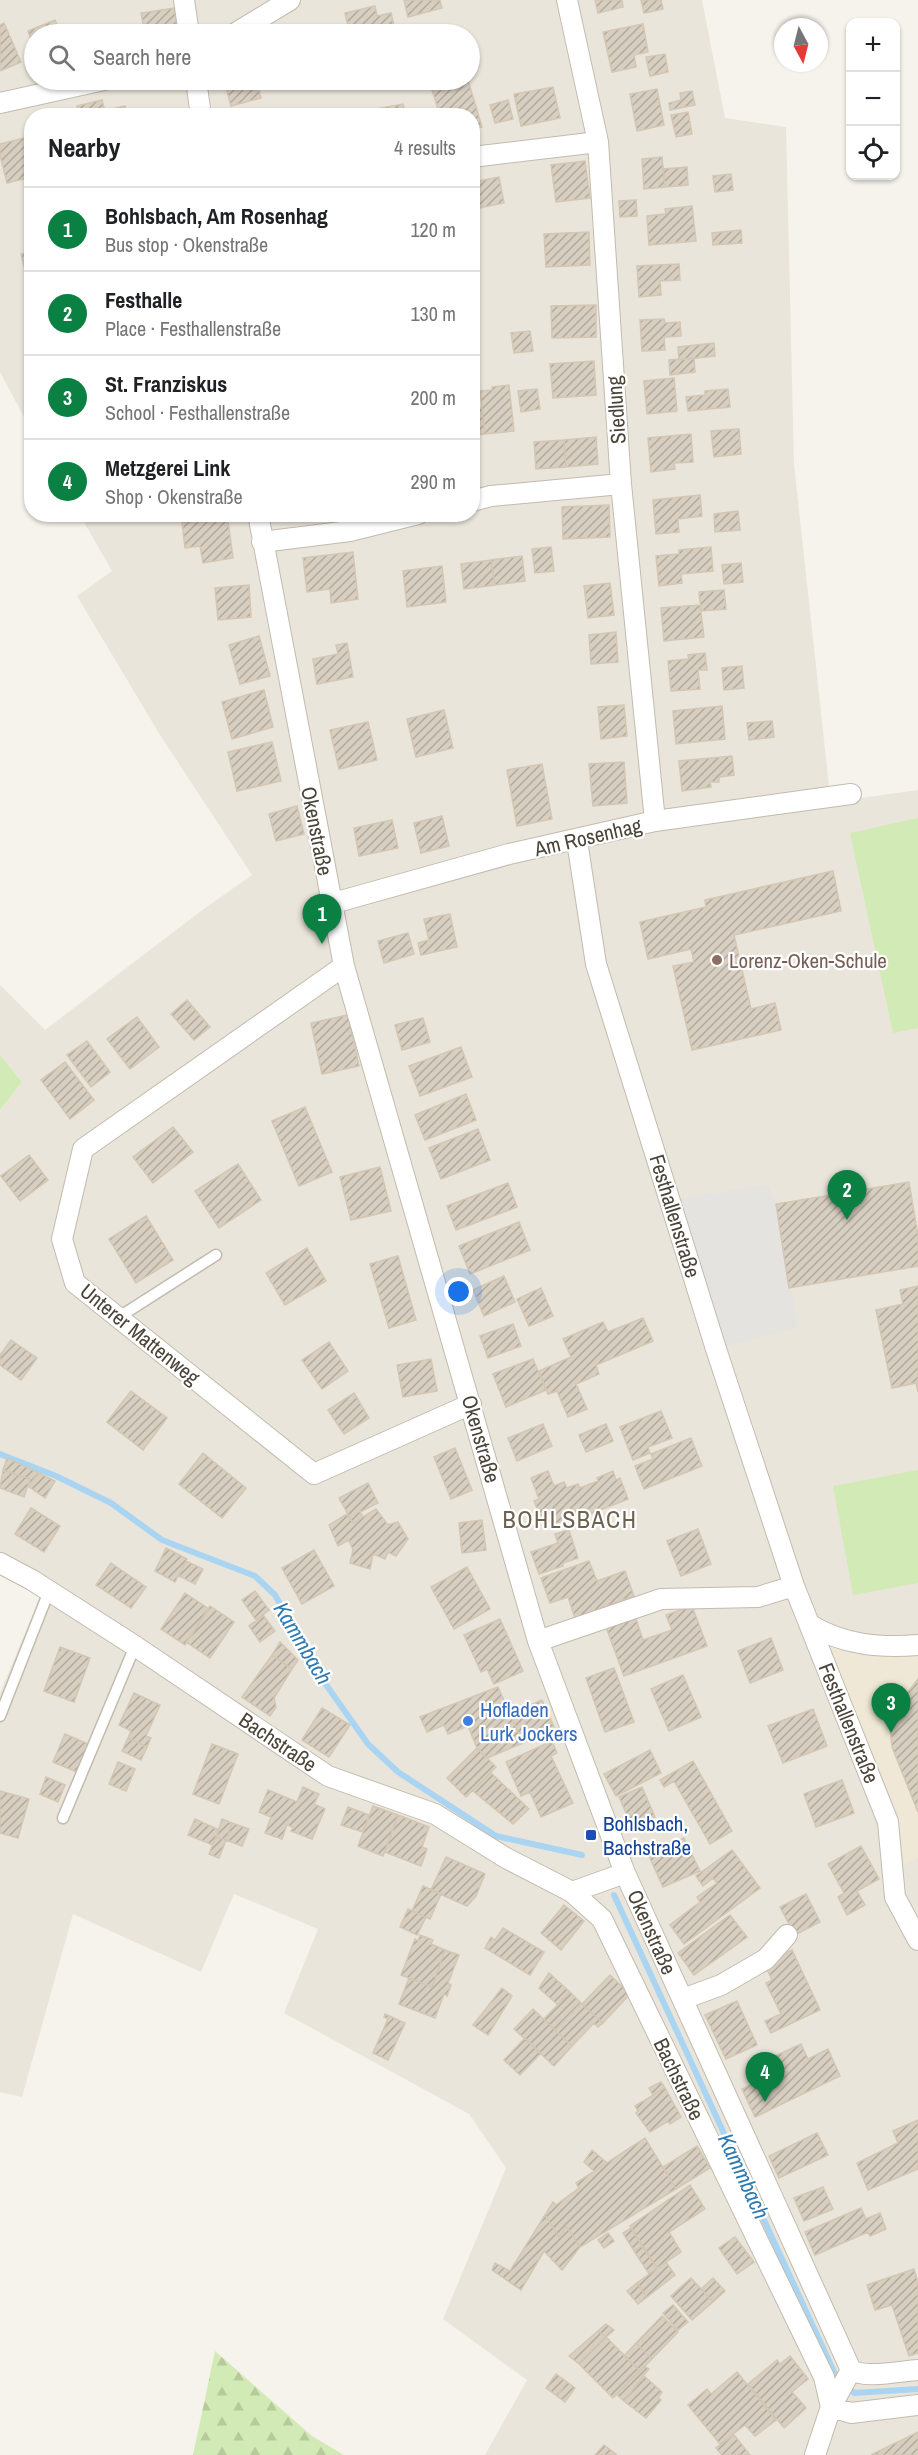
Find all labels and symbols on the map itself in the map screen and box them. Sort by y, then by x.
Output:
north arrow [774,18,828,72]
street label: Siedlung [599,375,633,445]
street label: Okenstraße [294,784,340,878]
street label: Am Rosenhag [531,811,645,864]
pin: 1 [302,894,342,944]
place label: Lorenz-Oken-Schule [729,946,887,975]
marker: Lorenz-Oken-Schule [710,953,724,967]
street label: Festhallenstraße [643,1151,707,1281]
pin: 2 [828,1170,866,1220]
street label: Unterer Mattenweg [74,1277,206,1392]
your location [444,1277,473,1306]
street label: Okenstraße [455,1392,507,1486]
district label: BOHLSBACH [503,1503,637,1535]
water label: Kammbach [267,1596,339,1690]
street label: Festhallenstraße [812,1658,886,1788]
pin: 3 [872,1684,910,1733]
place label: Hofladen Lurk Jockers [480,1695,578,1748]
street label: Bachstraße [233,1705,323,1779]
marker: Hofladen Lurk Jockers [461,1714,475,1728]
place label: Bohlsbach, Bachstraße [603,1809,691,1862]
marker: Bohlsbach, Bachstraße [584,1828,598,1842]
street label: Okenstraße [620,1885,684,1979]
street label: Bachstraße [647,2033,711,2125]
pin: 4 [746,2052,784,2102]
water label: Kammbach [711,2128,777,2224]

